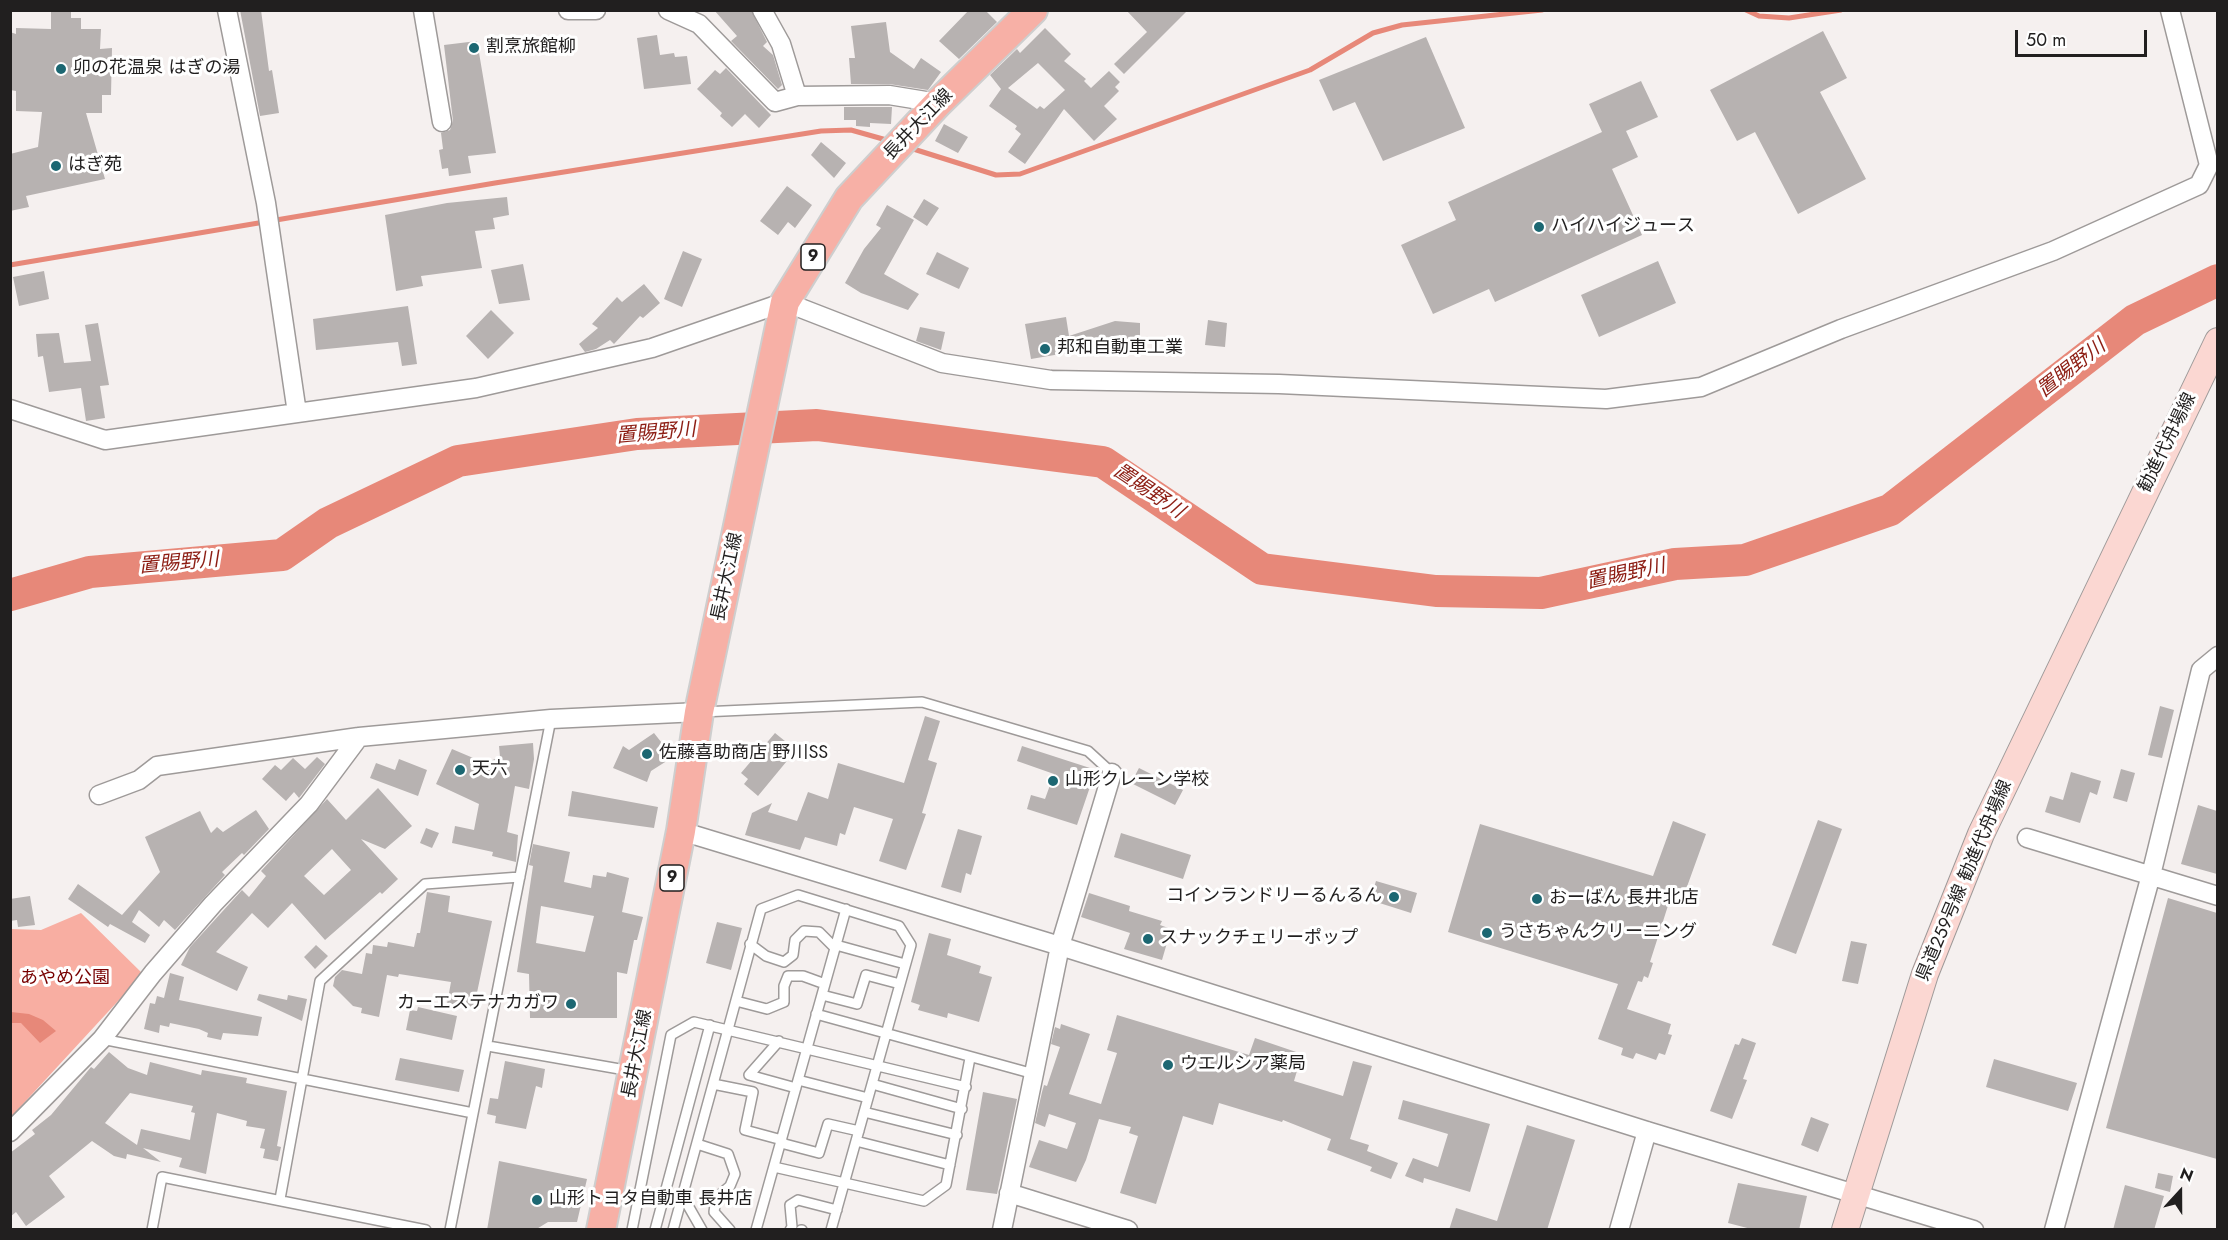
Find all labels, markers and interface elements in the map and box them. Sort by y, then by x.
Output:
scale bar [2018,18,2150,56]
text: 50 m [2026,27,2066,53]
place label: 割烹旅館柳 [486,37,576,59]
marker: 割烹旅館柳 [467,41,481,55]
place label: 卯の花温泉 はぎの湯 [73,58,240,80]
marker: 卯の花温泉 はぎの湯 [54,62,68,76]
street label: 長井大江線 [880,85,958,165]
place label: はぎ苑 [68,155,122,177]
marker: はぎ苑 [49,159,63,173]
place label: ハイハイジュース [1551,216,1695,238]
marker: ハイハイジュース [1532,220,1546,234]
road number: 9 [801,244,825,270]
water label: 置賜野川 [2033,335,2111,403]
place label: 邦和自動車工業 [1057,338,1183,360]
marker: 邦和自動車工業 [1038,342,1052,356]
street label: 勧進代舟場線 [2135,390,2201,496]
water label: 置賜野川 [615,419,697,449]
water label: 置賜野川 [1108,460,1188,524]
street label: 長井大江線 [708,531,748,623]
water label: 置賜野川 [138,549,220,579]
water label: 置賜野川 [1584,555,1668,595]
place label: 佐藤喜助商店 野川SS [659,743,828,765]
marker: 佐藤喜助商店 野川SS [640,747,654,761]
place label: 天六 [472,759,508,781]
marker: 天六 [453,763,467,777]
place label: 山形クレーン学校 [1065,770,1209,792]
marker: 山形クレーン学校 [1046,774,1060,788]
street label: 県道259号線 勧進代舟場線 [1913,777,2017,985]
road number: 9 [660,865,684,891]
place label: コインランドリーるんるん [1166,886,1382,908]
place label: おーばん 長井北店 [1549,888,1698,910]
marker: コインランドリーるんるん [1387,890,1401,904]
marker: おーばん 長井北店 [1530,892,1544,906]
place label: うさちゃんクリーニング [1499,922,1697,944]
marker: うさちゃんクリーニング [1480,926,1494,940]
place label: スナックチェリーポップ [1160,928,1358,950]
marker: スナックチェリーポップ [1141,932,1155,946]
park label: あやめ公園 [20,968,110,990]
place label: カーエステナカガワ [397,993,559,1015]
marker: カーエステナカガワ [564,997,578,1011]
street label: 長井大江線 [619,1008,657,1100]
place label: ウエルシア薬局 [1180,1054,1306,1076]
marker: ウエルシア薬局 [1161,1058,1175,1072]
north arrow [2150,1162,2210,1222]
text: N [2177,1162,2197,1188]
place label: 山形トヨタ自動車 長井店 [549,1189,752,1211]
marker: 山形トヨタ自動車 長井店 [530,1193,544,1207]

